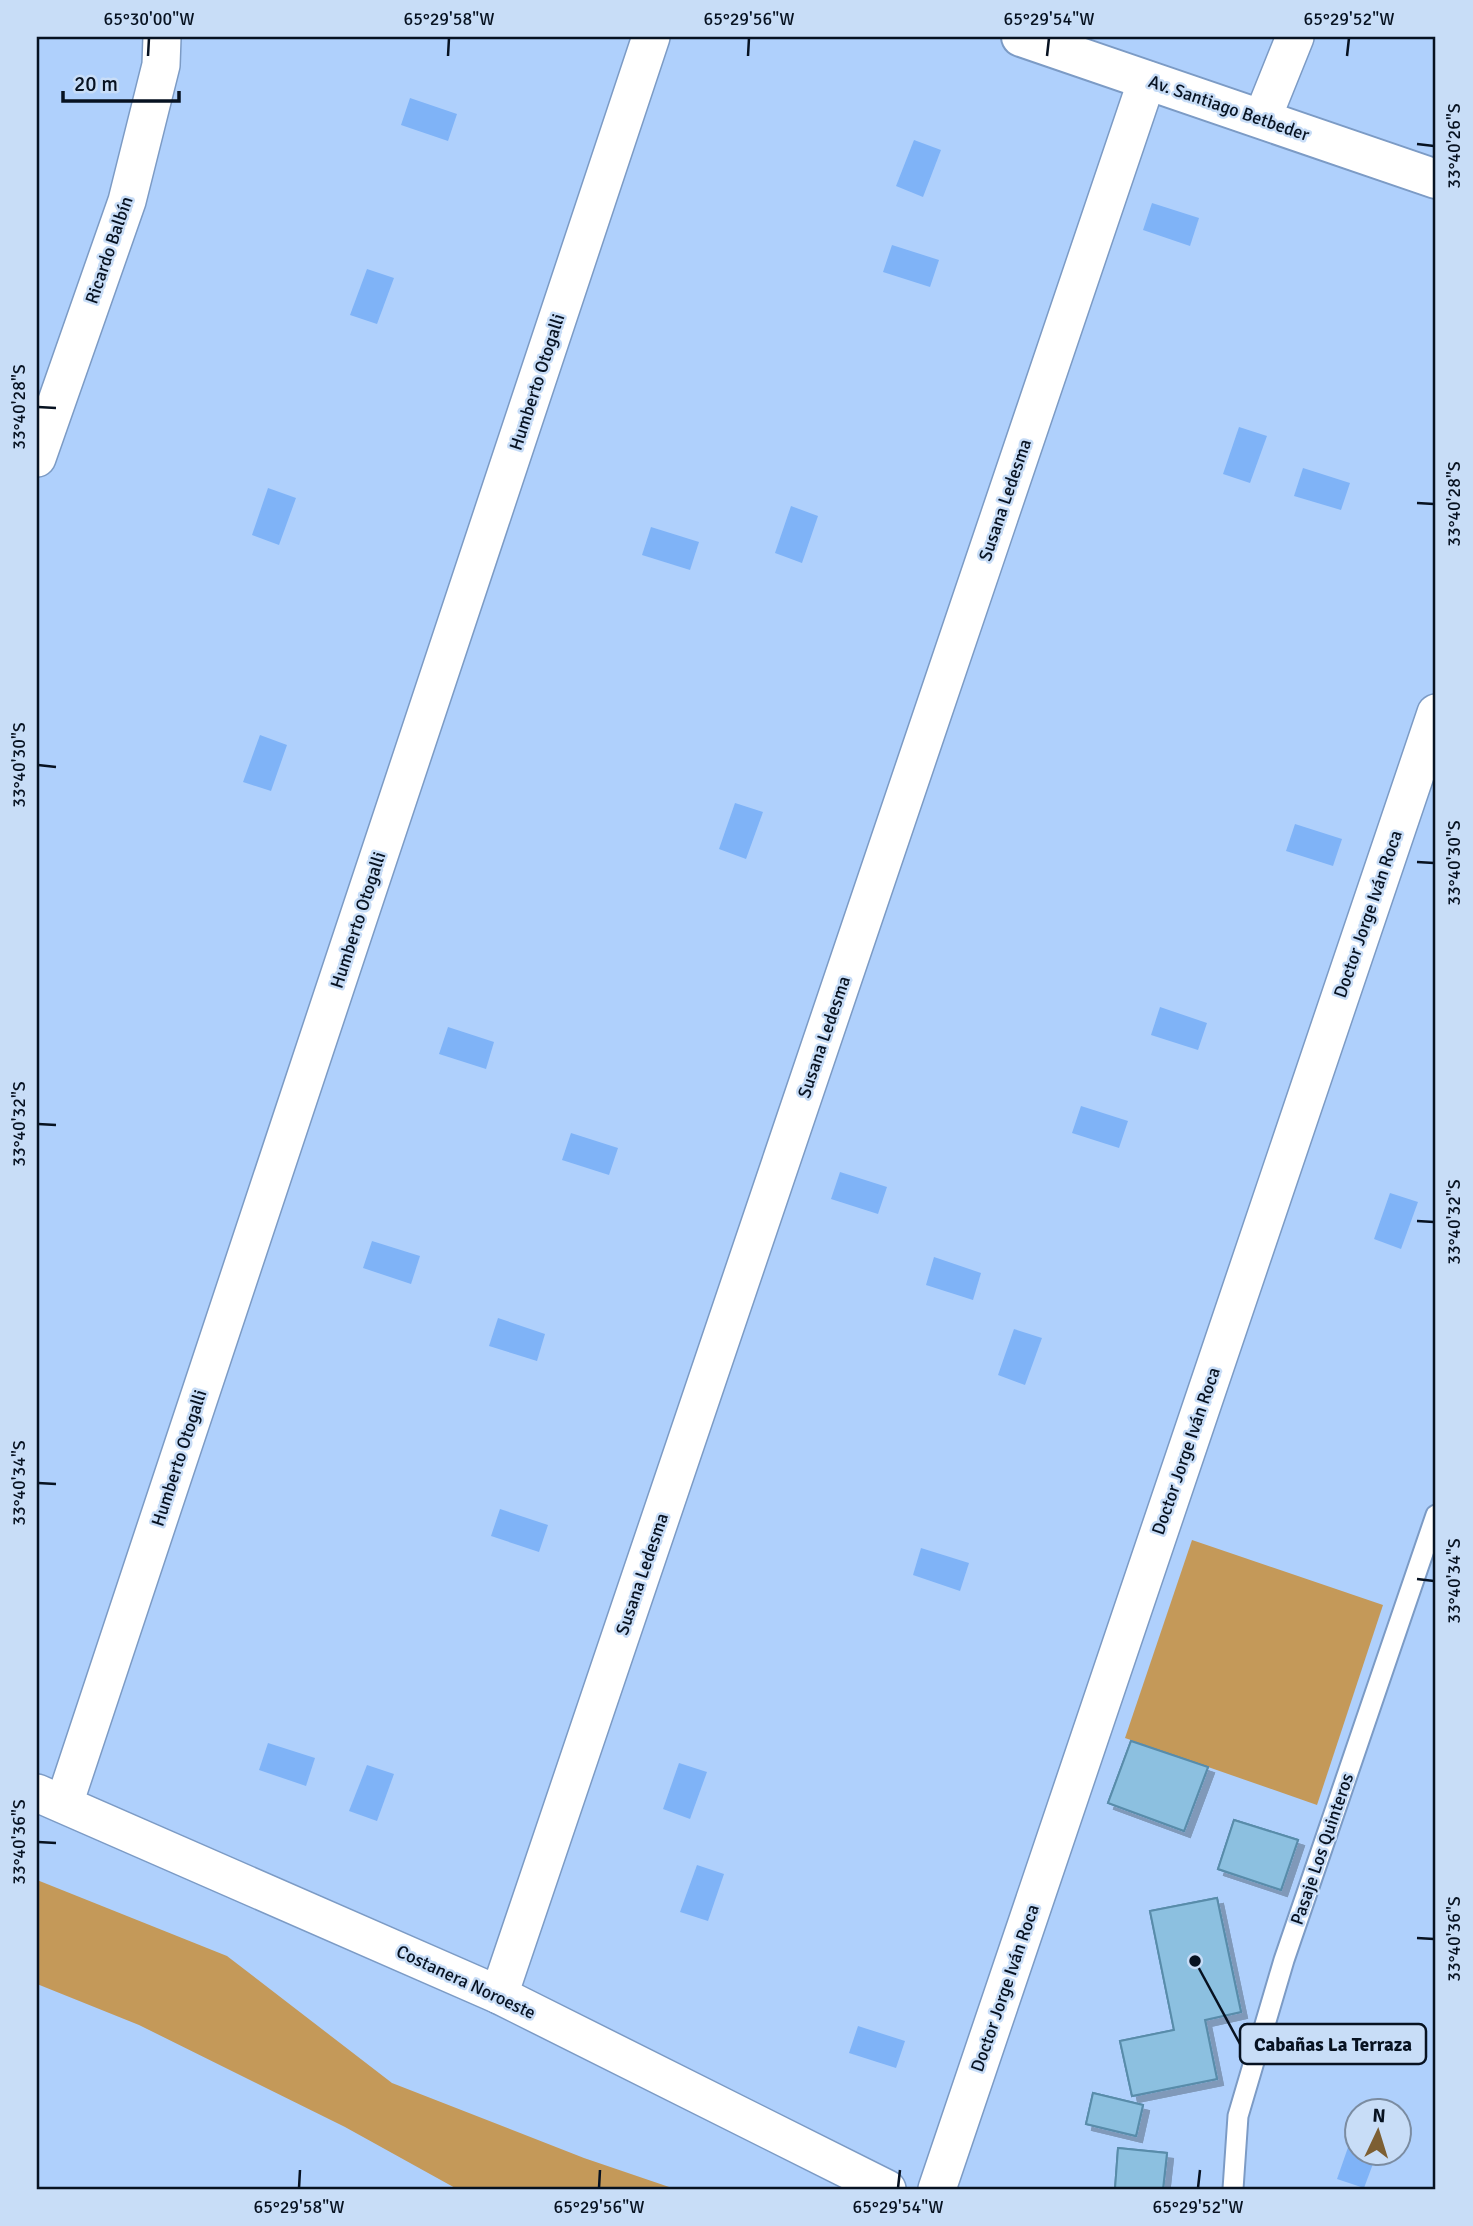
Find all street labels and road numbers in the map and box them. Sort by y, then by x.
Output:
street label: Av. Santiago Betbeder [1146,70,1313,146]
street label: Ricardo Balbín [80,193,138,307]
street label: Humberto Otogalli [505,311,569,453]
street label: Susana Ledesma [974,436,1036,564]
street label: Doctor Jorge Iván Roca [1329,827,1407,1001]
street label: Humberto Otogalli [326,849,390,991]
street label: Susana Ledesma [793,973,855,1101]
street label: Doctor Jorge Iván Roca [1147,1364,1225,1538]
street label: Humberto Otogalli [147,1387,211,1529]
street label: Susana Ledesma [611,1510,673,1638]
street label: Pasaje Los Quinteros [1286,1770,1358,1928]
street label: Doctor Jorge Iván Roca [966,1901,1044,2075]
street label: Costanera Noroeste [393,1940,539,2024]

